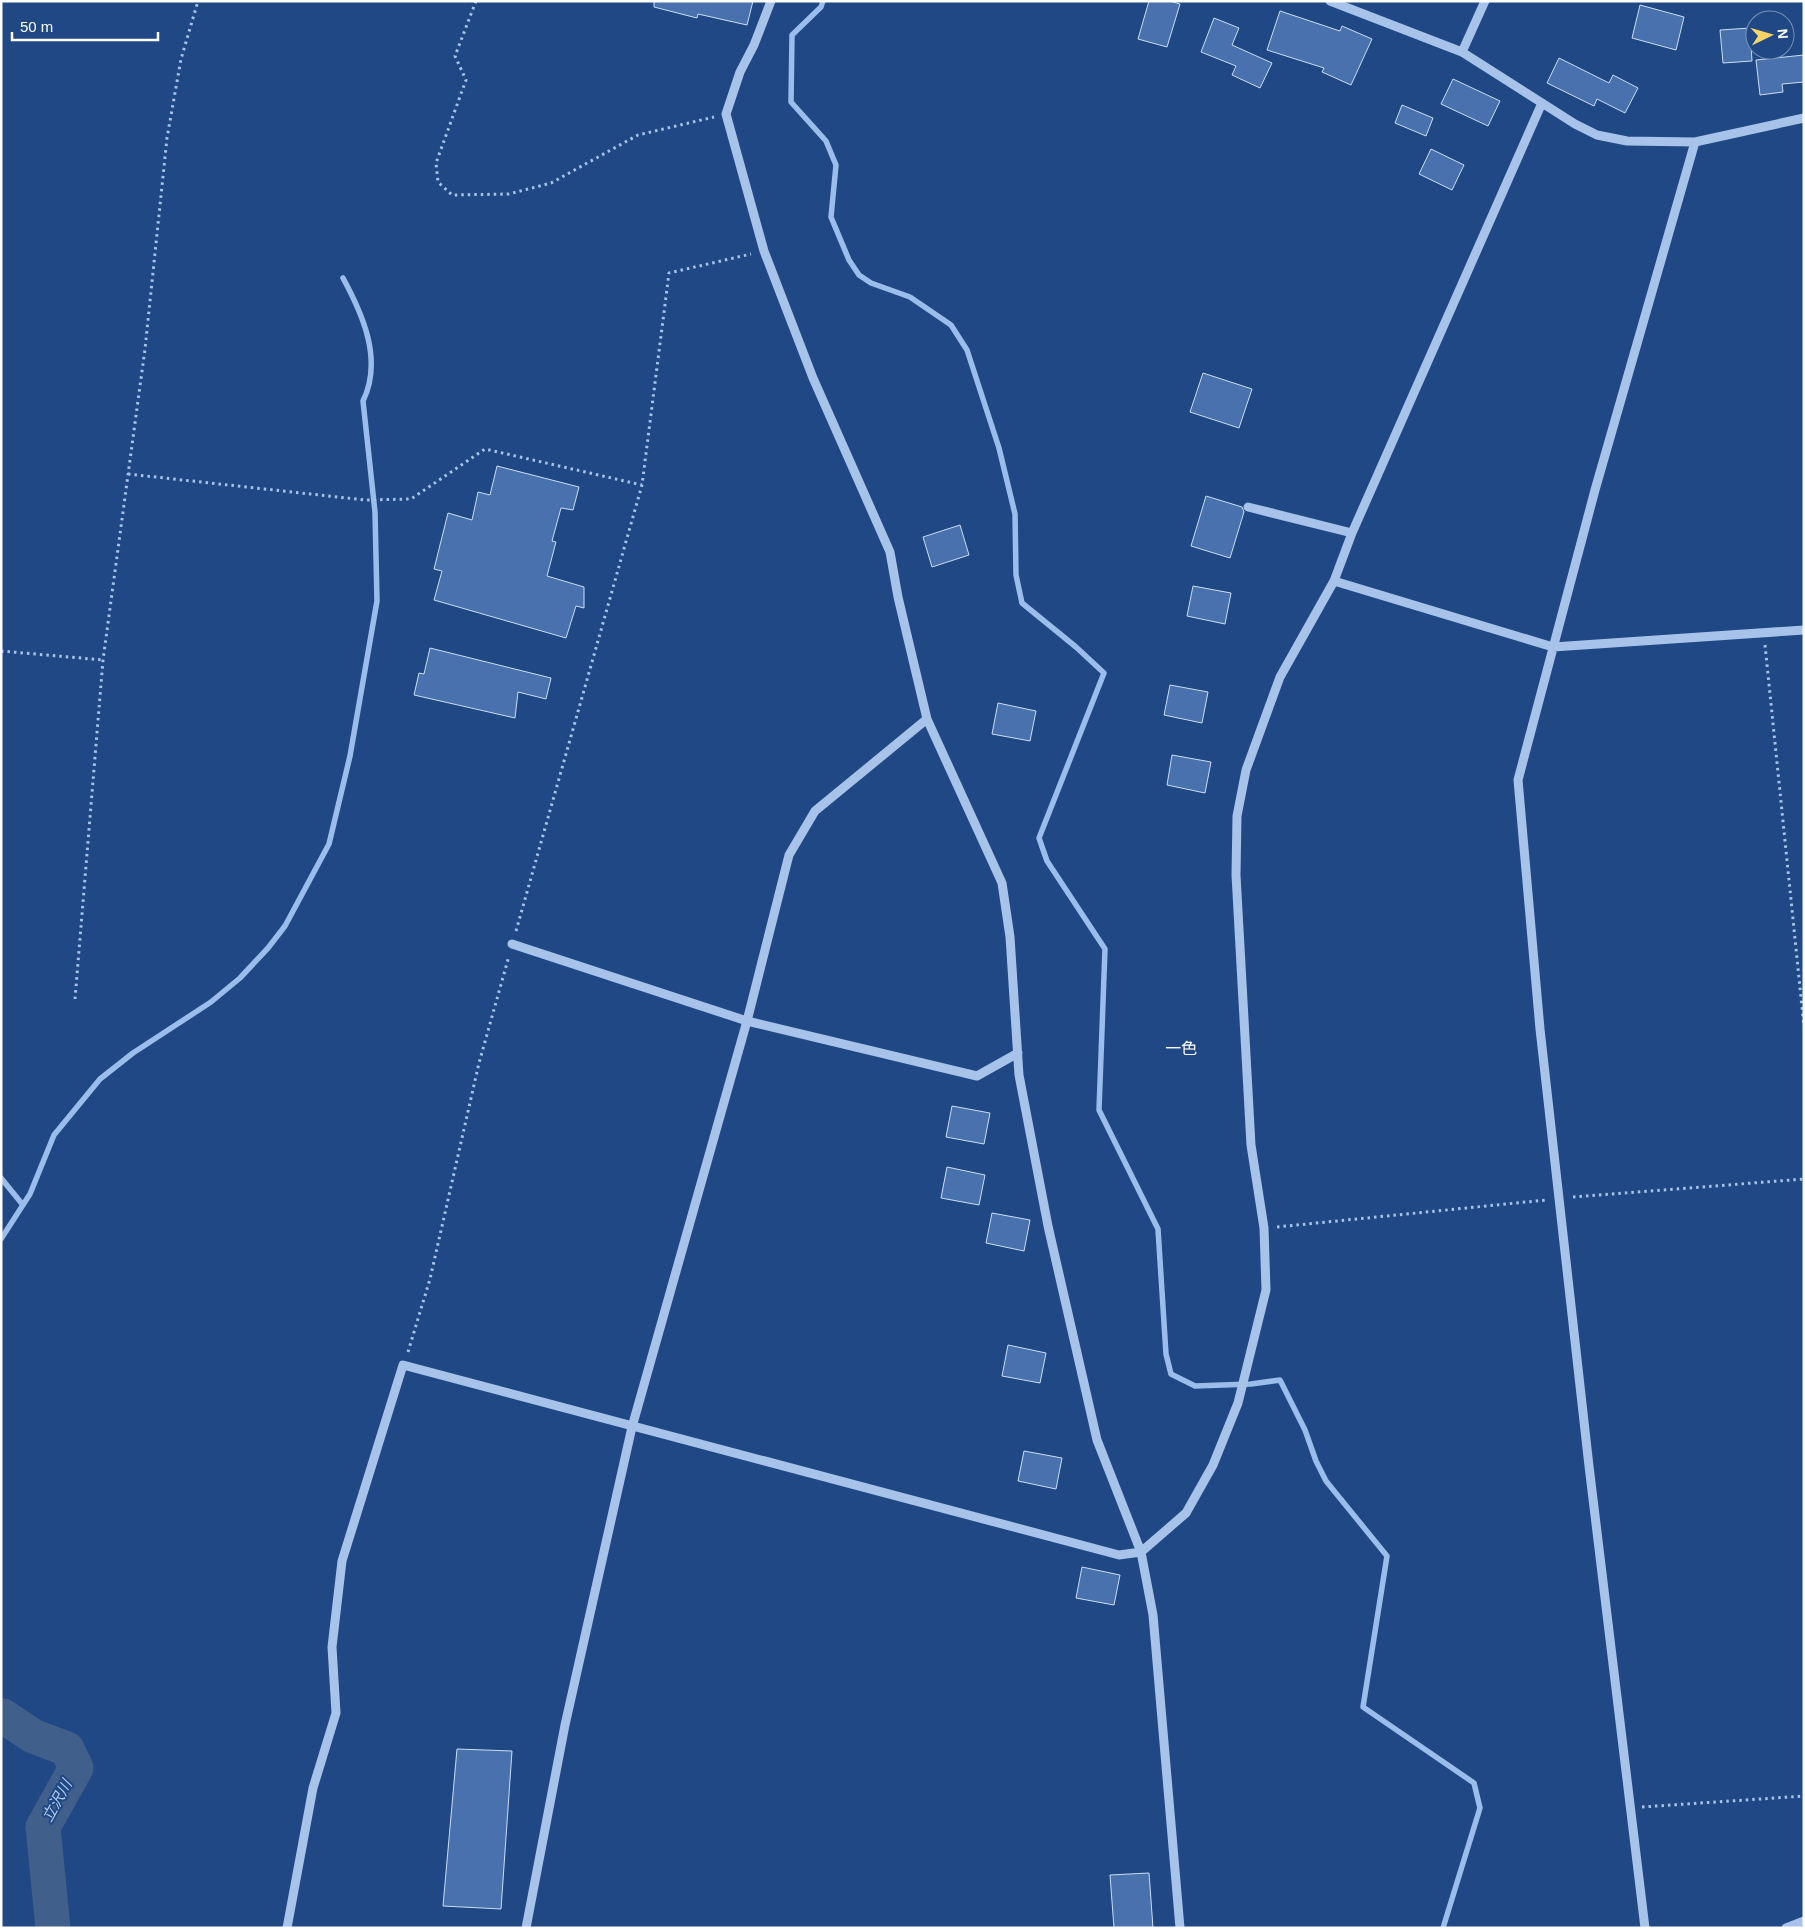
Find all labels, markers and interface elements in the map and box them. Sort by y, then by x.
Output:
scale bar [12,10,159,42]
north arrow [1745,10,1795,60]
text: 50 m [20,18,53,35]
text: N [1775,28,1791,40]
district label: 一色 [1165,1040,1197,1057]
water label: 立沢川 [38,1775,76,1825]

